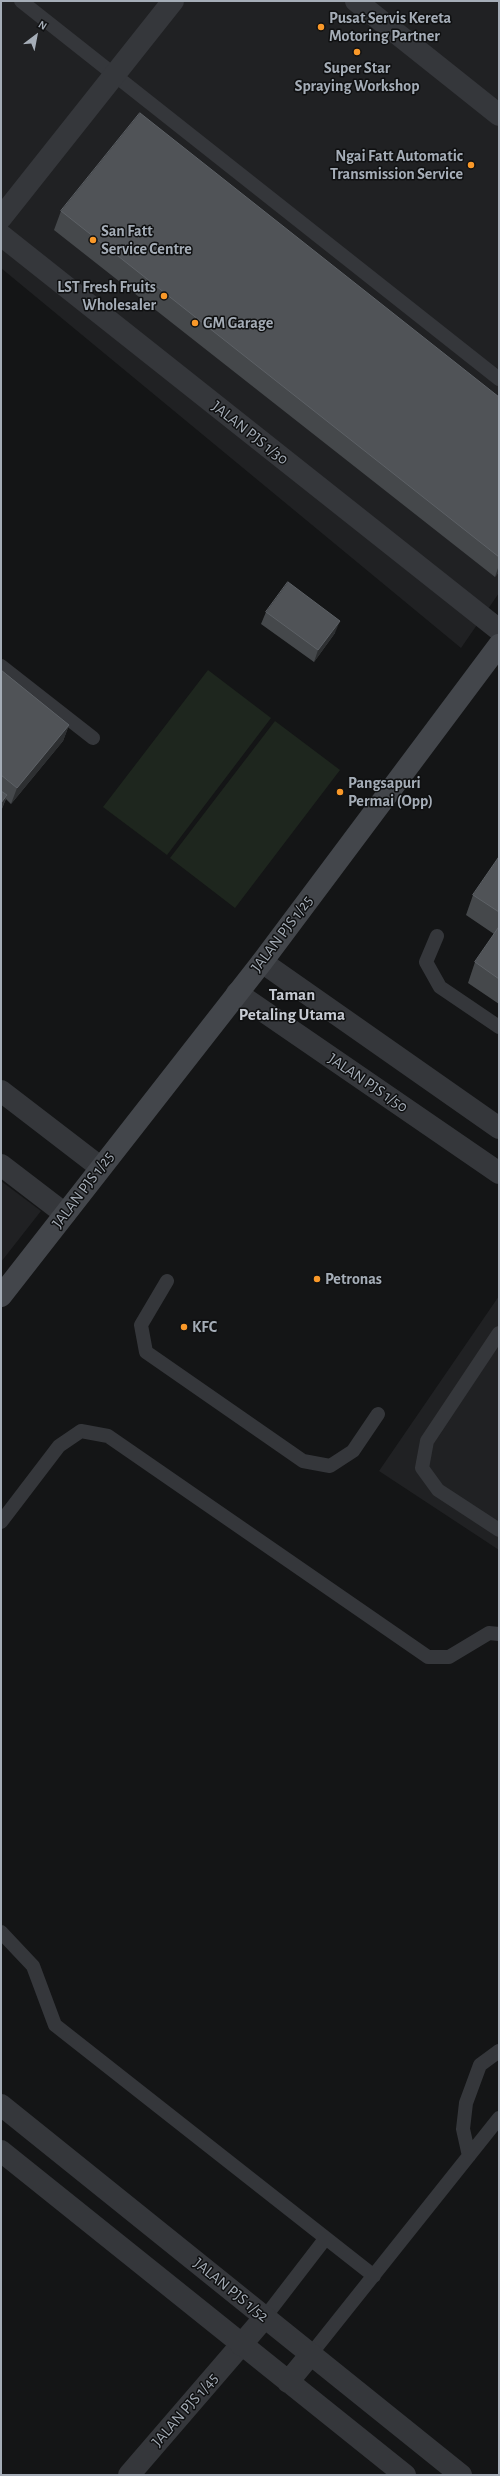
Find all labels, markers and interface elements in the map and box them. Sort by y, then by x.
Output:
place label: Pusat Servis Kereta Motoring Partner [329,8,451,46]
north arrow [16,16,56,56]
text: N [36,19,49,32]
marker: Pusat Servis Kereta Motoring Partner [316,22,326,32]
marker: Super Star Spraying Workshop [352,47,362,57]
place label: Super Star Spraying Workshop [294,58,420,96]
place label: Ngai Fatt Automatic Transmission Service [330,146,463,184]
marker: Ngai Fatt Automatic Transmission Service [466,160,476,170]
place label: San Fatt Service Centre [101,221,192,259]
marker: San Fatt Service Centre [88,235,98,245]
place label: LST Fresh Fruits Wholesaler [57,277,156,315]
marker: LST Fresh Fruits Wholesaler [159,291,169,301]
place label: GM Garage [203,313,273,333]
marker: GM Garage [190,318,200,328]
street label: JALAN PJS 1/30 [208,397,292,469]
place label: Pangsapuri Permai (Opp) [348,773,433,811]
marker: Pangsapuri Permai (Opp) [335,787,345,797]
street label: JALAN PJS 1/25 [247,892,317,976]
district label: Taman Petaling Utama [239,985,345,1025]
street label: JALAN PJS 1/50 [324,1049,412,1117]
street label: JALAN PJS 1/25 [48,1148,118,1232]
place label: Petronas [325,1269,382,1289]
marker: Petronas [312,1274,322,1284]
place label: KFC [192,1317,217,1337]
marker: KFC [179,1322,189,1332]
street label: JALAN PJS 1/52 [190,2254,272,2326]
street label: JALAN PJS 1/45 [148,2369,222,2451]

